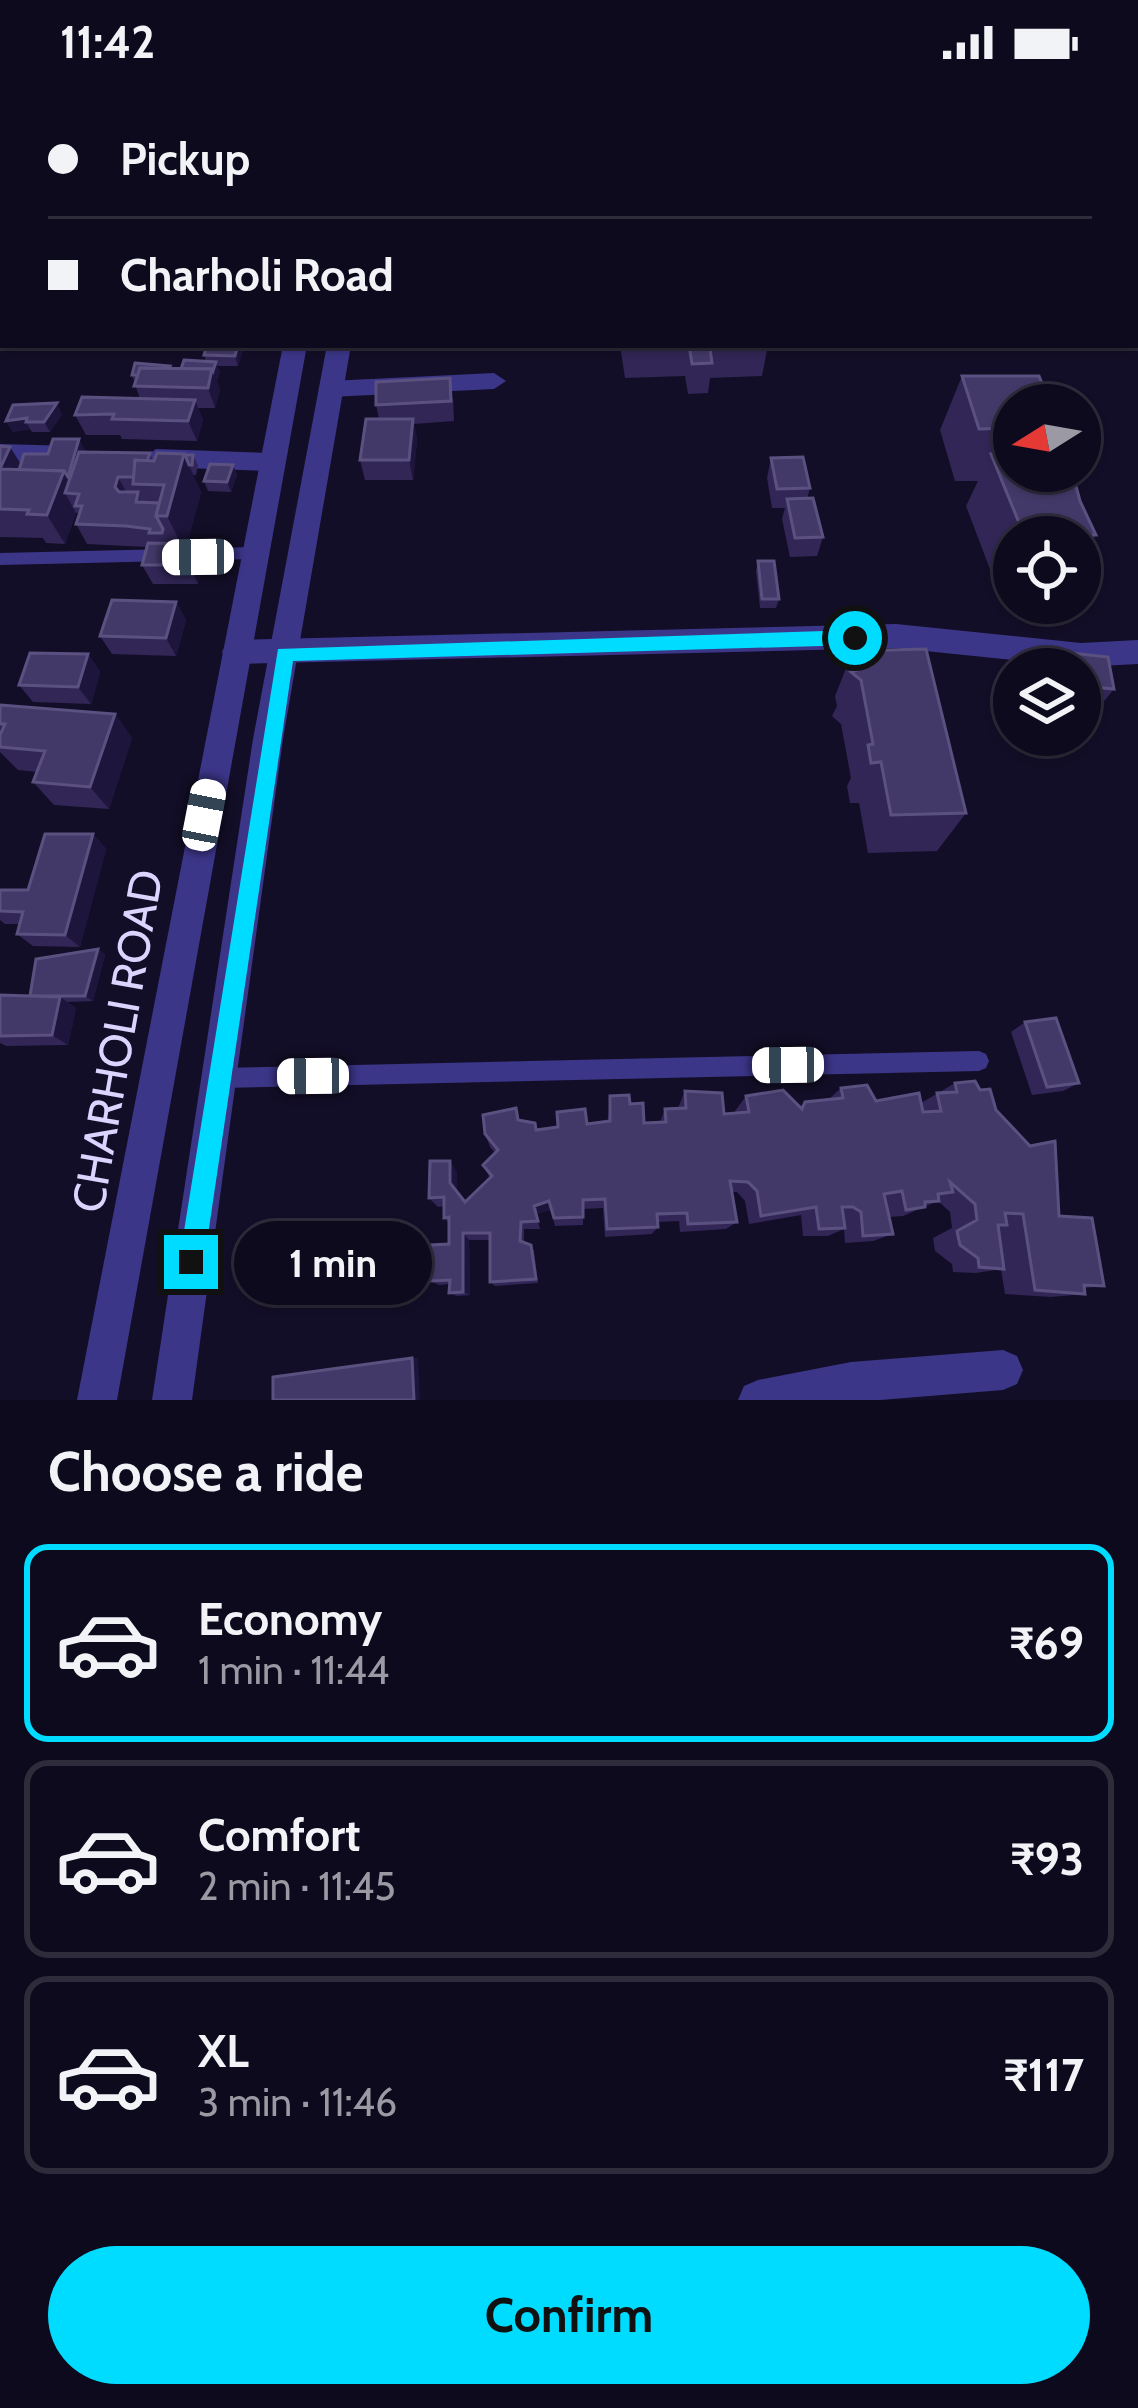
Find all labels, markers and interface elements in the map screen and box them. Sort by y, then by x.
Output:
text: 11:42 [60,15,155,69]
text: Pickup [120,132,250,186]
text: Charholi Road [120,248,394,302]
north arrow [993,384,1101,492]
map controls [993,384,1101,756]
button: locate [993,516,1101,624]
car [162,538,234,576]
route start [828,611,882,665]
button: layers [993,648,1101,756]
car [179,776,229,854]
street label: CHARHOLI ROAD [60,866,174,1216]
car [752,1046,824,1084]
car [277,1057,349,1095]
callout: 1 min [233,1220,431,1304]
route end [164,1235,218,1289]
text: 1 min [289,1239,377,1287]
text: Choose a ride [48,1439,363,1505]
icon: car [54,1589,162,1697]
text: Economy [198,1592,382,1646]
text: ₹69 [1009,1616,1084,1670]
text: 1 min · 11:44 [198,1646,389,1694]
icon: car [54,1805,162,1913]
text: Comfort [198,1808,361,1862]
text: ₹93 [1010,1832,1084,1886]
text: 2 min · 11:45 [198,1862,396,1910]
icon: car [54,2021,162,2129]
text: XL [198,2024,249,2078]
text: ₹117 [1003,2048,1084,2102]
text: 3 min · 11:46 [198,2078,397,2126]
button: Confirm [48,2246,1090,2384]

